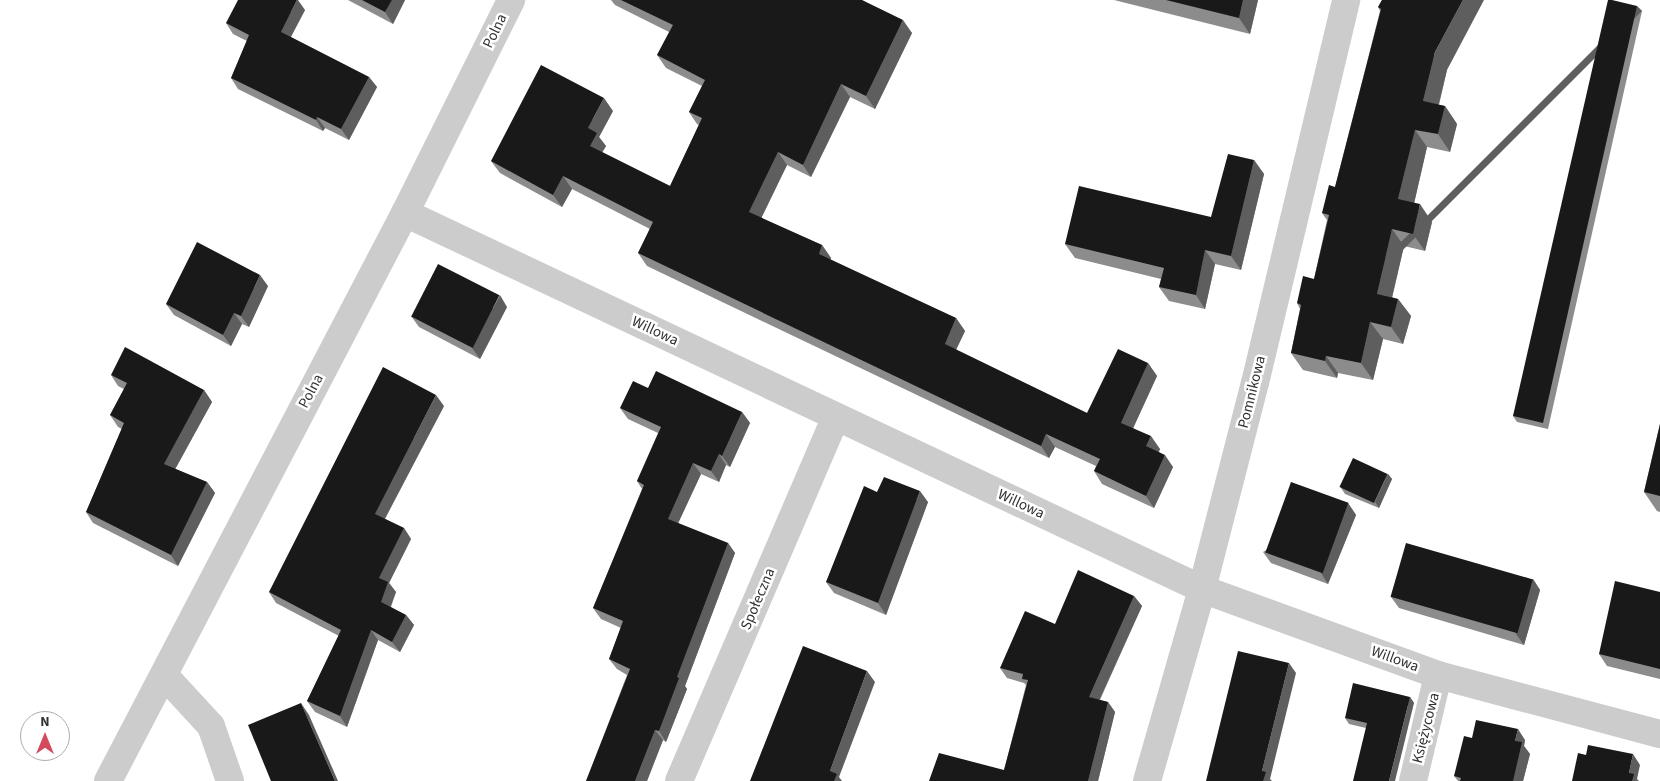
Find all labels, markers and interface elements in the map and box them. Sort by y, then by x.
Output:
street label: Polna [479,11,511,51]
street label: Willowa [629,312,681,350]
street label: Pomnikowa [1234,354,1270,430]
street label: Polna [295,371,327,411]
street label: Willowa [995,485,1047,523]
street label: Społeczna [737,565,779,633]
street label: Willowa [1369,642,1421,676]
street label: Księżycowa [1409,691,1443,765]
north arrow [20,711,70,761]
text: N [40,712,50,732]

